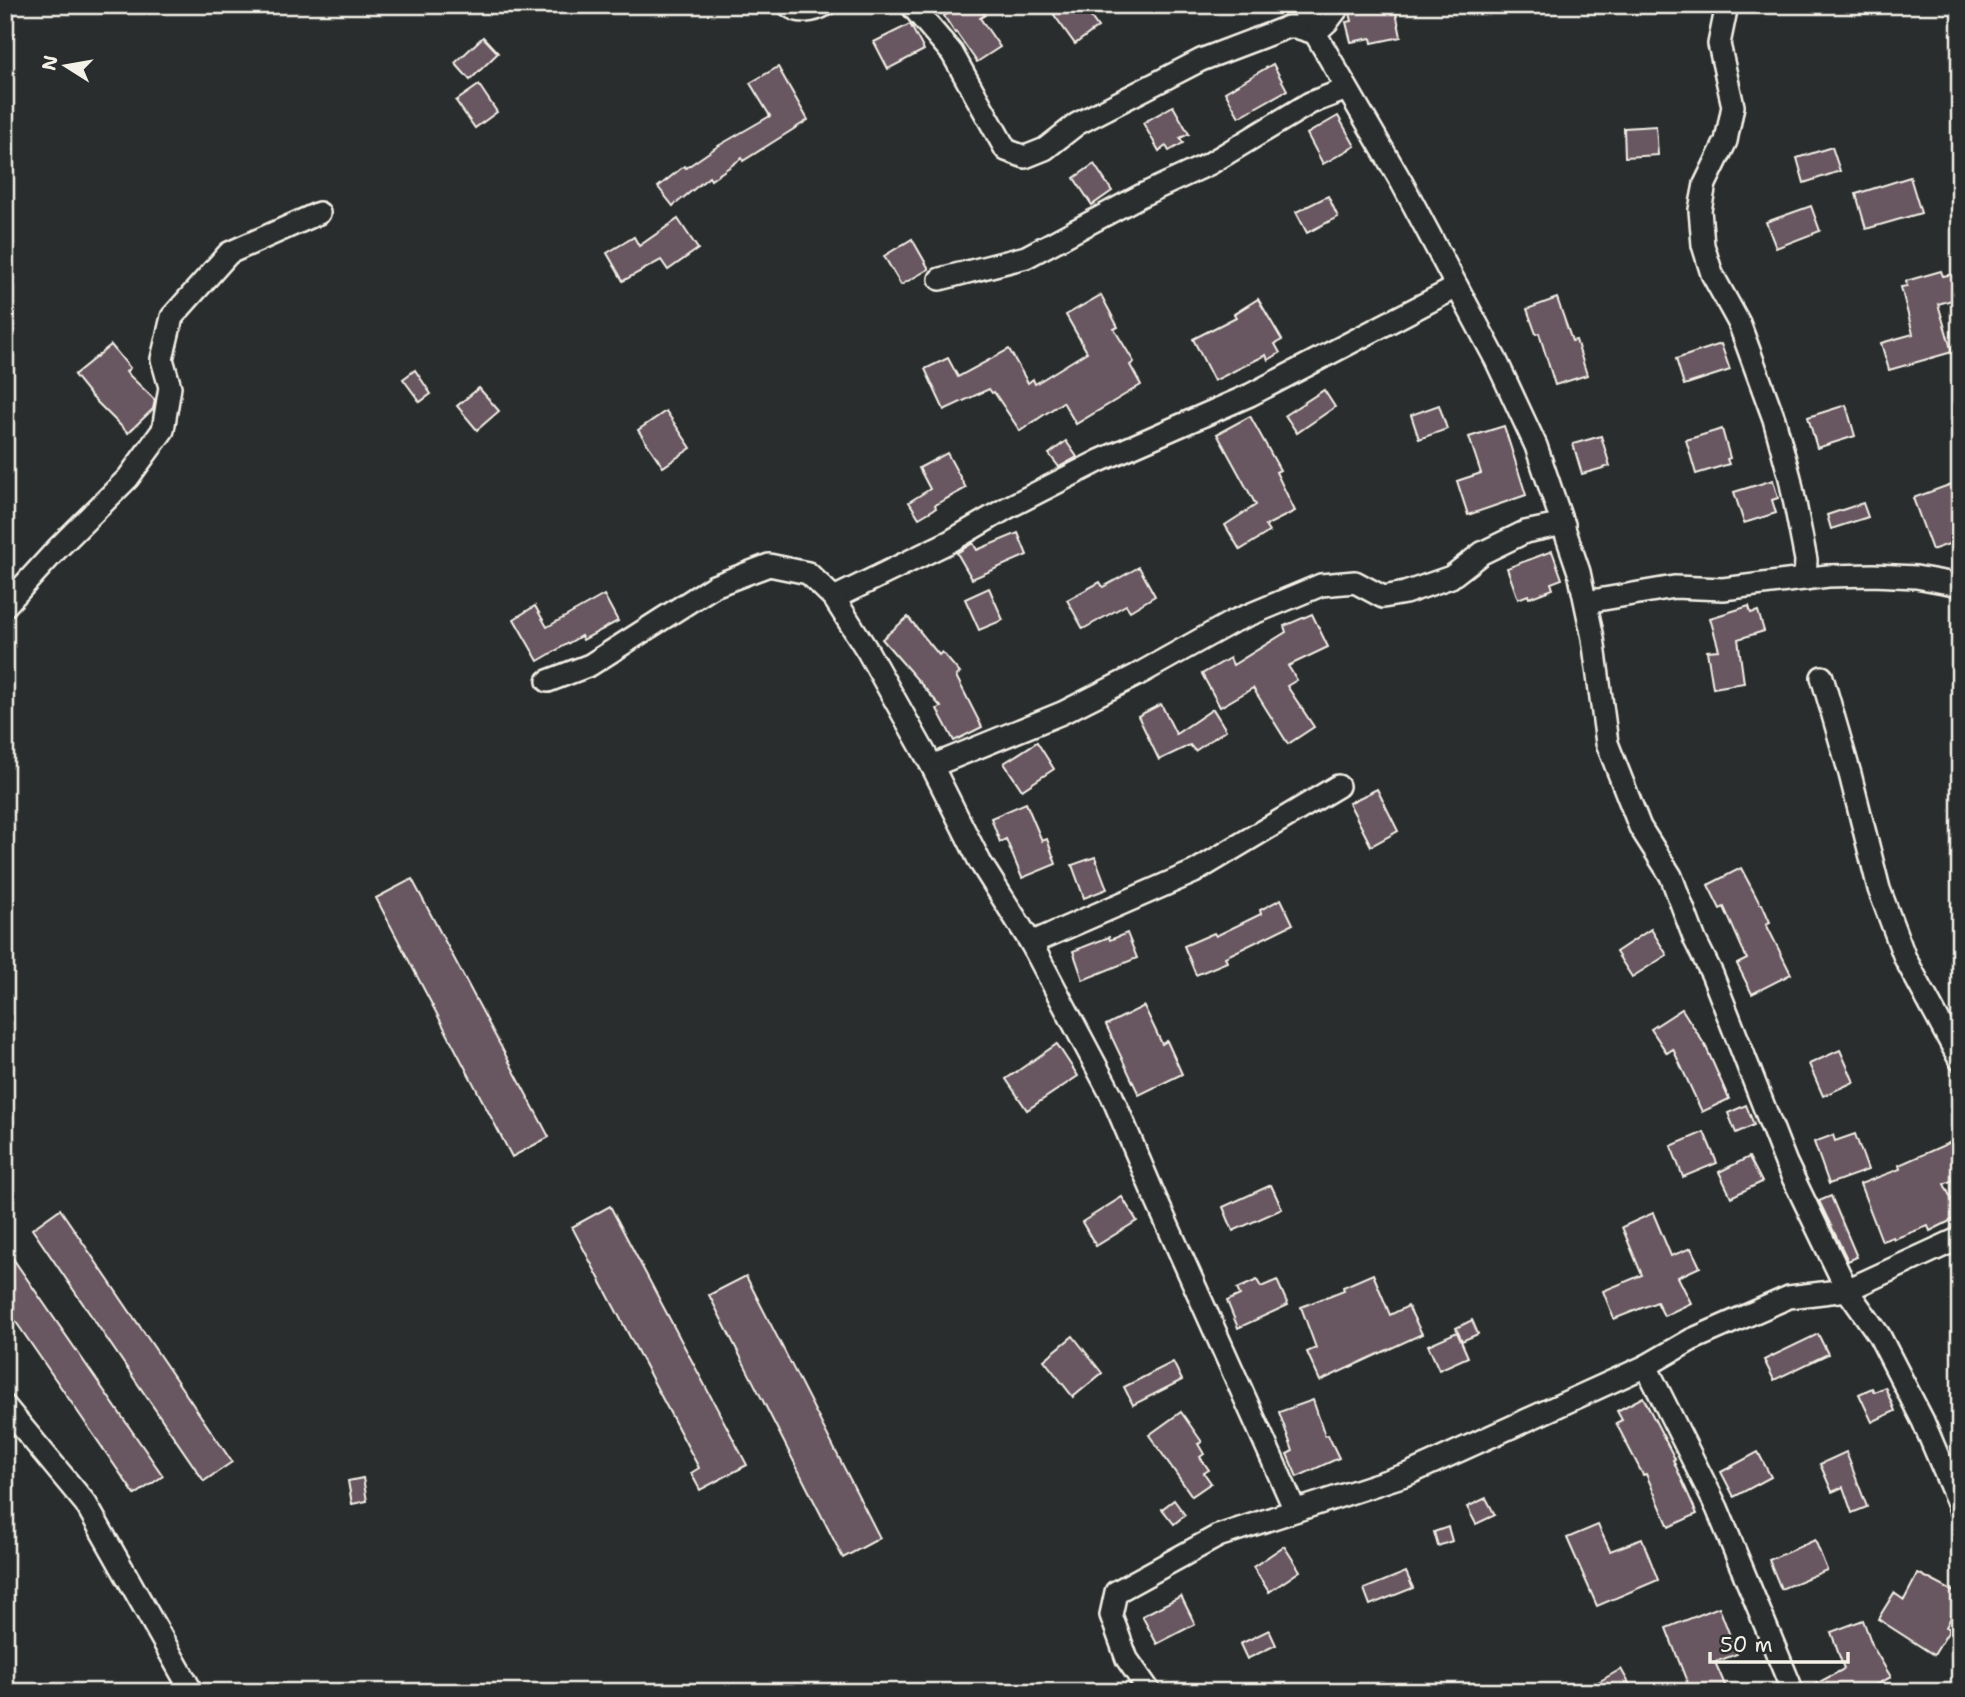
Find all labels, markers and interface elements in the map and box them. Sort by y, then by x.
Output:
north arrow [32,32,102,102]
text: N [36,53,64,73]
scale bar [1710,1620,1848,1664]
text: 50 m [1720,1631,1773,1659]

